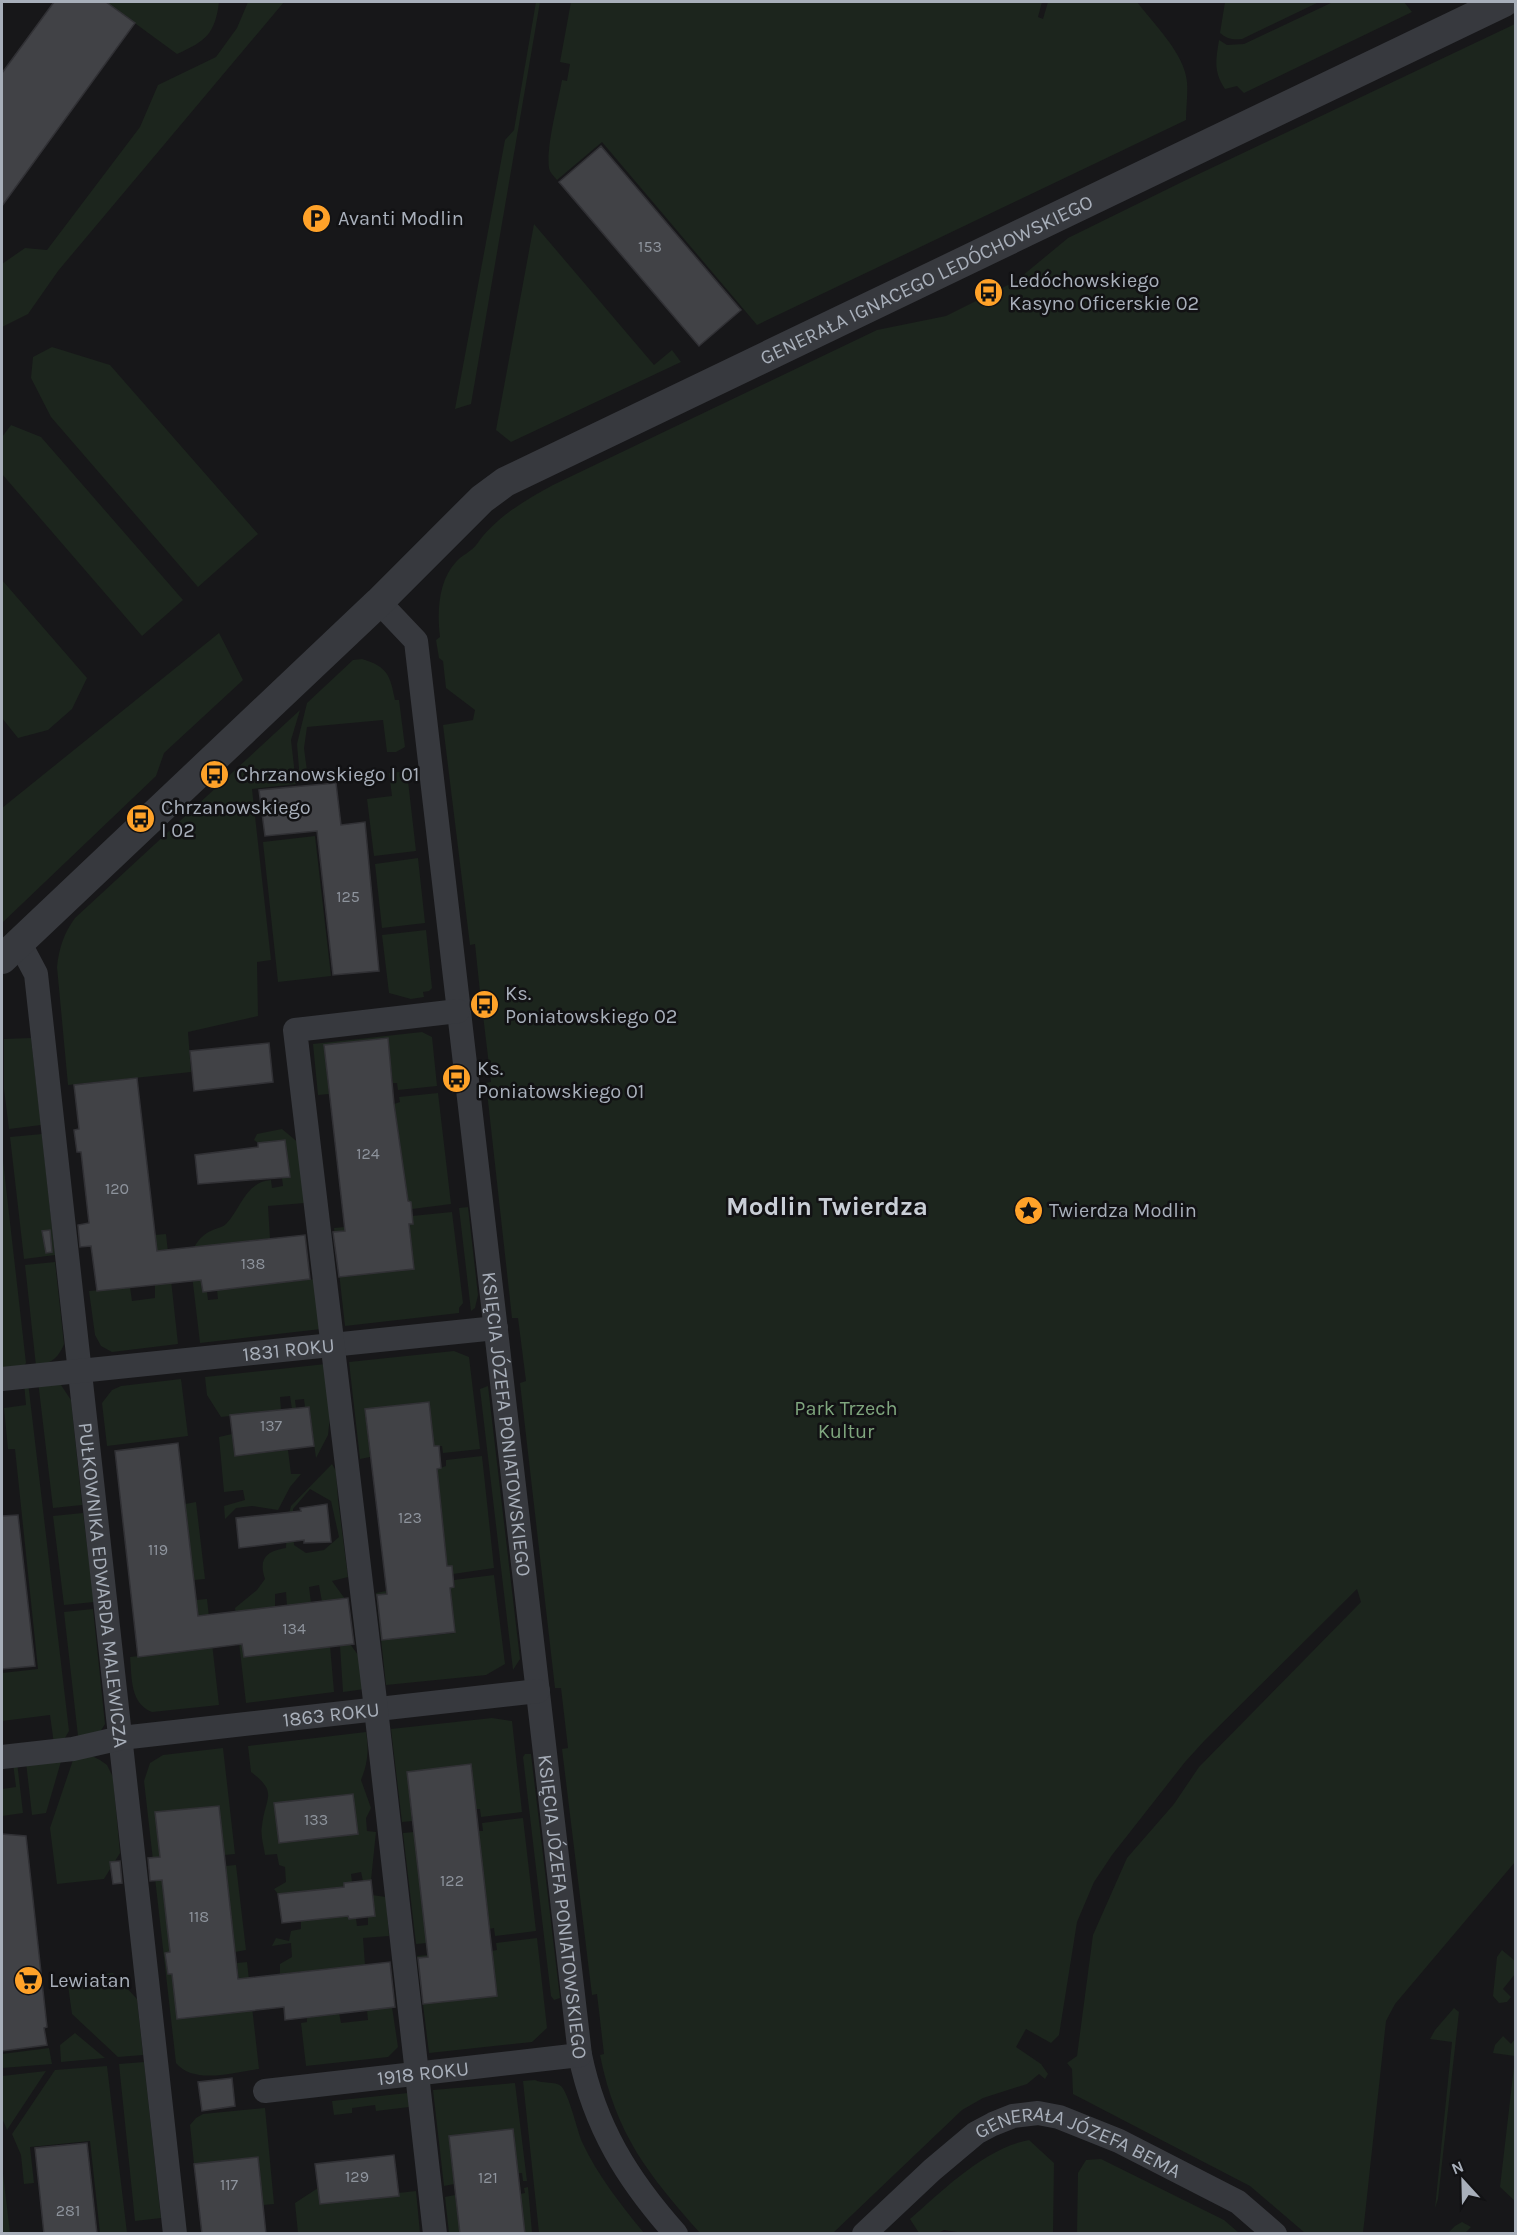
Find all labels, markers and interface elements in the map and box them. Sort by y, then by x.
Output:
street label: GENERAŁA IGNACEGO LEDÓCHOWSKIEGO [757,190,1097,370]
parking icon: Avanti Modlin [301,202,333,234]
place label: Avanti Modlin [338,207,464,230]
house number: 153 [638,237,662,256]
place label: Ledóchowskiego Kasyno Oficerskie 02 [1009,269,1199,315]
bus stop icon: Ledóchowskiego Kasyno Oficerskie 02 [972,276,1004,308]
bus stop icon: Chrzanowskiego I 01 [199,758,231,790]
place label: Chrzanowskiego I 01 [236,763,419,786]
place label: Chrzanowskiego I 02 [161,796,311,842]
bus stop icon: Chrzanowskiego I 02 [124,802,156,834]
house number: 125 [336,887,360,906]
place label: Ks. Poniatowskiego 02 [505,982,677,1028]
bus stop icon: Ks. Poniatowskiego 02 [468,988,500,1020]
place label: Ks. Poniatowskiego 01 [477,1057,644,1103]
bus stop icon: Ks. Poniatowskiego 01 [440,1063,472,1095]
house number: 124 [356,1144,380,1163]
house number: 120 [105,1179,129,1198]
district label: Modlin Twierdza [726,1191,928,1222]
place icon: Twierdza Modlin [1012,1194,1044,1226]
place label: Twierdza Modlin [1049,1199,1197,1222]
house number: 138 [241,1254,265,1273]
street label: KSIĘCIA JÓZEFA PONIATOWSKIEGO [477,1270,535,1578]
street label: 1831 ROKU [241,1334,336,1366]
park label: Park Trzech Kultur [794,1397,898,1443]
house number: 137 [260,1416,283,1435]
street label: PUŁKOWNIKA EDWARDA MALEWICZA [74,1421,132,1749]
house number: 123 [398,1508,422,1527]
house number: 119 [148,1540,168,1559]
house number: 134 [282,1619,306,1638]
street label: 1863 ROKU [281,1698,381,1732]
street label: KSIĘCIA JÓZEFA PONIATOWSKIEGO [533,1753,591,2060]
house number: 133 [304,1810,328,1829]
house number: 122 [440,1871,464,1890]
house number: 118 [189,1907,209,1926]
supermarket icon: Lewiatan [12,1964,44,1996]
place label: Lewiatan [49,1969,131,1992]
street label: 1918 ROKU [376,2057,470,2090]
street label: GENERAŁA JÓZEFA BEMA [971,2101,1185,2183]
north arrow [1433,2151,1493,2211]
text: N [1449,2157,1466,2179]
house number: 129 [345,2167,369,2186]
house number: 121 [478,2168,498,2187]
house number: 117 [220,2175,239,2194]
house number: 281 [56,2201,80,2220]

